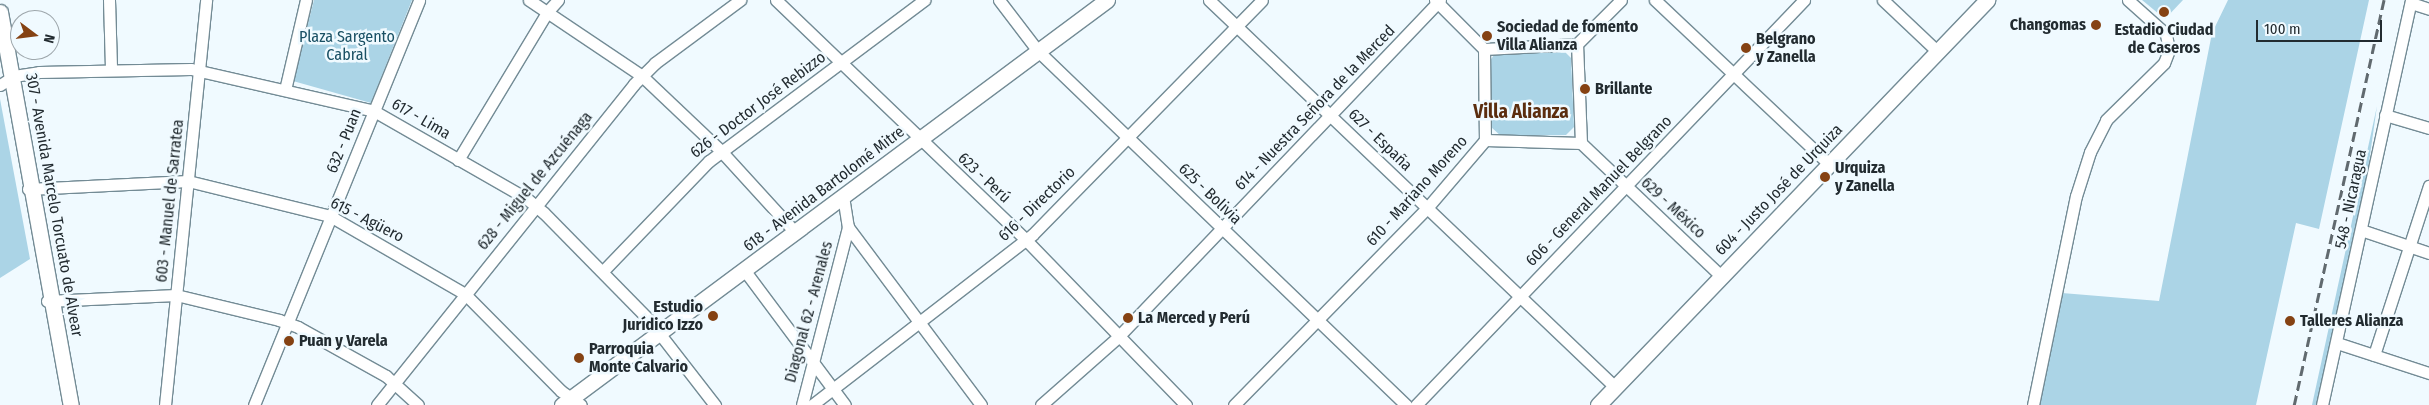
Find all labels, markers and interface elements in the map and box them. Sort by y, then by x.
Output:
marker: Estadio Ciudad de Caseros [2158,6,2170,18]
north arrow [10,10,60,60]
scale bar [2259,10,2385,42]
place label: Changomas [2010,15,2086,35]
place label: Sociedad de fomento Villa Alianza [1497,17,1638,55]
marker: Changomas [2090,19,2102,31]
place label: Estadio Ciudad de Caseros [2115,20,2213,58]
text: 100 m [2264,20,2301,38]
street label: 614 - Nuestra Señora de la Merced [1231,21,1399,195]
park label: Plaza Sargento Cabral [299,27,395,65]
place label: Belgrano y Zanella [1756,29,1816,67]
marker: Sociedad de fomento Villa Alianza [1481,30,1493,42]
text: N [40,32,58,45]
marker: Belgrano y Zanella [1740,42,1752,54]
street label: 626 - Doctor José Rebizzo [686,48,830,162]
street label: 307 - Avenida Marcelo Torcuato de Alvear [21,72,87,338]
place label: Brillante [1595,79,1652,99]
marker: Brillante [1579,83,1591,95]
street label: 617 - Lima [388,95,454,143]
district label: Villa Alianza [1473,101,1569,123]
street label: 627 - España [1344,105,1416,175]
street label: 632 - Puan [322,106,366,176]
street label: 628 - Miguel de Azcuénaga [473,108,597,254]
street label: 606 - General Manuel Belgrano [1522,112,1676,270]
street label: 603 - Manuel de Sarratea [152,119,188,283]
street label: 604 - Justo José de Urquiza [1711,120,1847,260]
street label: 618 - Avenida Bartolomé Mitre [740,122,908,256]
street label: 610 - Mariano Moreno [1362,132,1472,250]
street label: 548 - Nicaragua [2331,148,2371,250]
street label: 623 - Perú [954,149,1014,207]
place label: Urquiza y Zanella [1835,158,1895,196]
street label: 625 - Bolivia [1175,159,1245,229]
street label: 616 - Directorio [995,163,1079,245]
marker: Urquiza y Zanella [1819,171,1831,183]
street label: 629 - México [1637,173,1709,243]
street label: 615 - Agüero [327,193,407,247]
street label: Diagonal 62 - Arenales [781,239,837,385]
place label: Estudio Jurídico Izzo [623,297,703,335]
place label: La Merced y Perú [1138,308,1250,328]
marker: Estudio Jurídico Izzo [707,310,719,322]
place label: Talleres Alianza [2300,311,2403,331]
marker: La Merced y Perú [1122,312,1134,324]
marker: Talleres Alianza [2284,315,2296,327]
place label: Puan y Varela [299,331,388,351]
marker: Puan y Varela [283,335,295,347]
place label: Parroquia Monte Calvario [589,339,688,377]
marker: Parroquia Monte Calvario [573,352,585,364]

